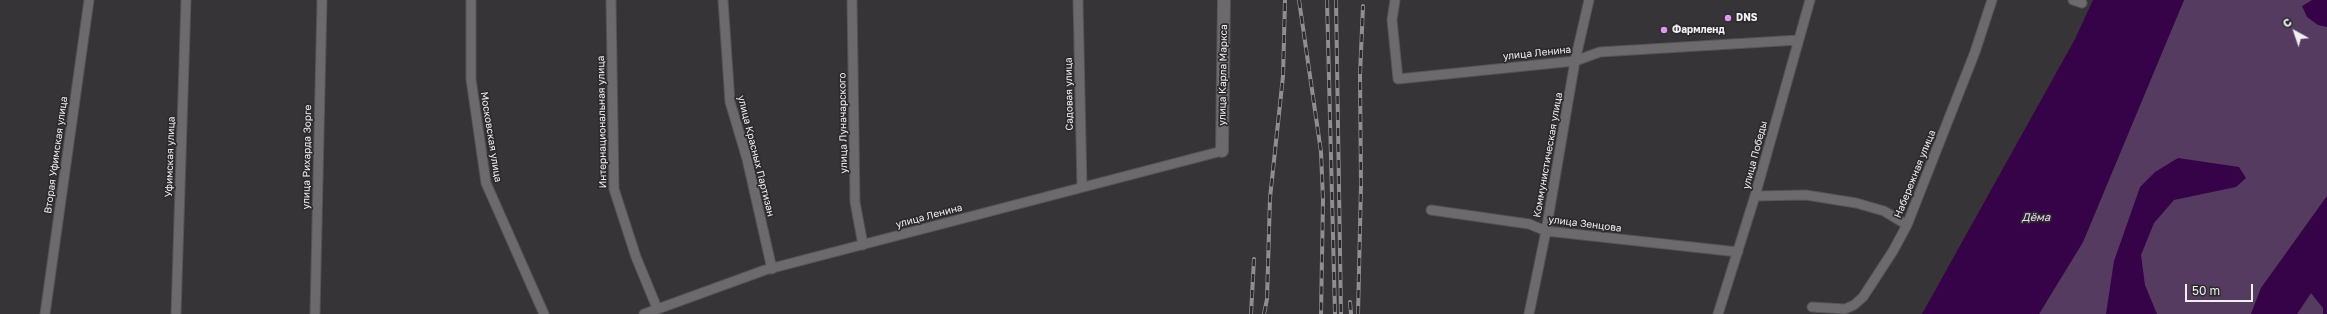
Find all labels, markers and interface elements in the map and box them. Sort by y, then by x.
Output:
place label: DNS [1736,12,1757,24]
north arrow [2275,12,2315,52]
marker: DNS [1723,13,1733,23]
text: С [2280,15,2294,30]
street label: улица Карла Маркса [1216,24,1230,126]
place label: Фармленд [1672,24,1725,36]
marker: Фармленд [1659,25,1669,35]
street label: улица Ленина [1502,43,1572,63]
street label: Интернациональная улица [595,56,609,188]
street label: Садовая улица [1062,57,1076,131]
street label: улица Луначарского [836,72,850,174]
street label: Московская улица [478,91,504,183]
street label: Коммунистическая улица [1531,91,1565,219]
street label: улица Красных Партизан [735,94,777,218]
street label: Вторая Уфимская улица [42,96,70,214]
street label: улица Рихарда Зорге [300,105,314,209]
street label: Уфимская улица [163,116,177,198]
street label: улица Победы [1740,119,1770,191]
street label: Набережная улица [1892,128,1938,220]
street label: улица Ленина [894,201,964,231]
water label: Дёма [2022,211,2050,225]
street label: улица Зенцова [1548,214,1622,234]
scale bar [2187,276,2255,302]
text: 50 m [2192,283,2220,298]

